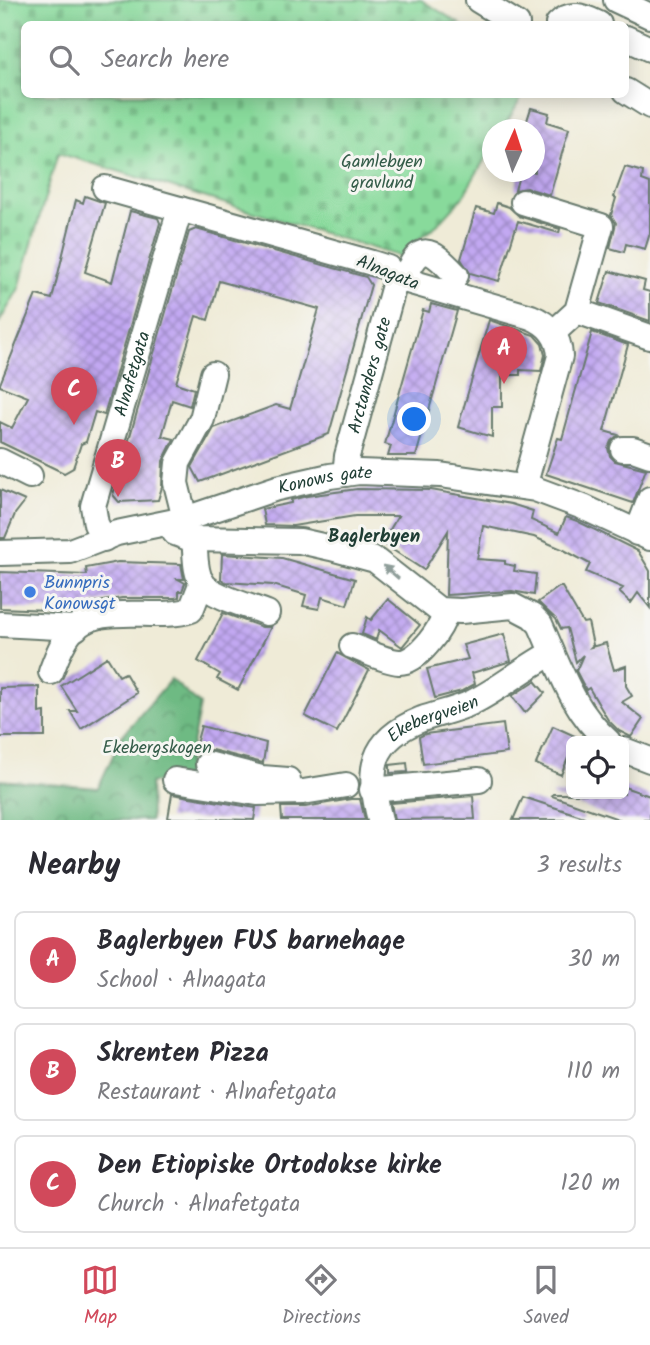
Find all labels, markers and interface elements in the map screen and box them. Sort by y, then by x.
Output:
search box [21,21,629,98]
text: Search here [101,39,229,81]
icon: search [45,41,83,79]
north arrow [482,119,545,182]
park label: Gamlebyen gravlund [341,148,423,198]
street label: Alnagata [352,248,423,299]
street label: Arctanders gate [341,314,401,437]
pin: A [481,326,527,384]
street label: Alnafetgata [107,328,159,420]
pin: C [51,367,97,425]
your location [397,402,431,436]
pin: B [95,439,141,497]
street label: Konows gate [275,459,373,503]
district label: Baglerbyen [328,522,420,552]
one-way arrow [382,564,400,580]
place label: Bunnpris Konowsgt [44,569,117,619]
marker: Bunnpris Konowsgt [22,584,38,600]
street label: Ekebergveien [381,688,485,751]
park label: Ekebergskogen [102,734,212,763]
map controls [566,736,629,799]
button: locate [566,736,629,799]
text: Nearby [28,842,120,890]
text: 3 results [536,848,622,884]
text: Baglerbyen FUS barnehage [97,921,405,963]
text: A [46,942,60,978]
text: 30 m [568,942,620,978]
text: School · Alnagata [97,963,266,999]
text: Skrenten Pizza [97,1033,269,1075]
text: B [46,1054,60,1090]
text: 110 m [567,1054,620,1090]
text: Restaurant · Alnafetgata [97,1075,337,1111]
text: Den Etiopiske Ortodokse kirke [97,1145,442,1187]
text: C [46,1166,60,1202]
text: 120 m [560,1166,620,1202]
text: Church · Alnafetgata [97,1187,300,1223]
tab: Map [81,1261,119,1333]
tab: Directions [282,1261,361,1333]
tab: Saved [524,1261,569,1333]

